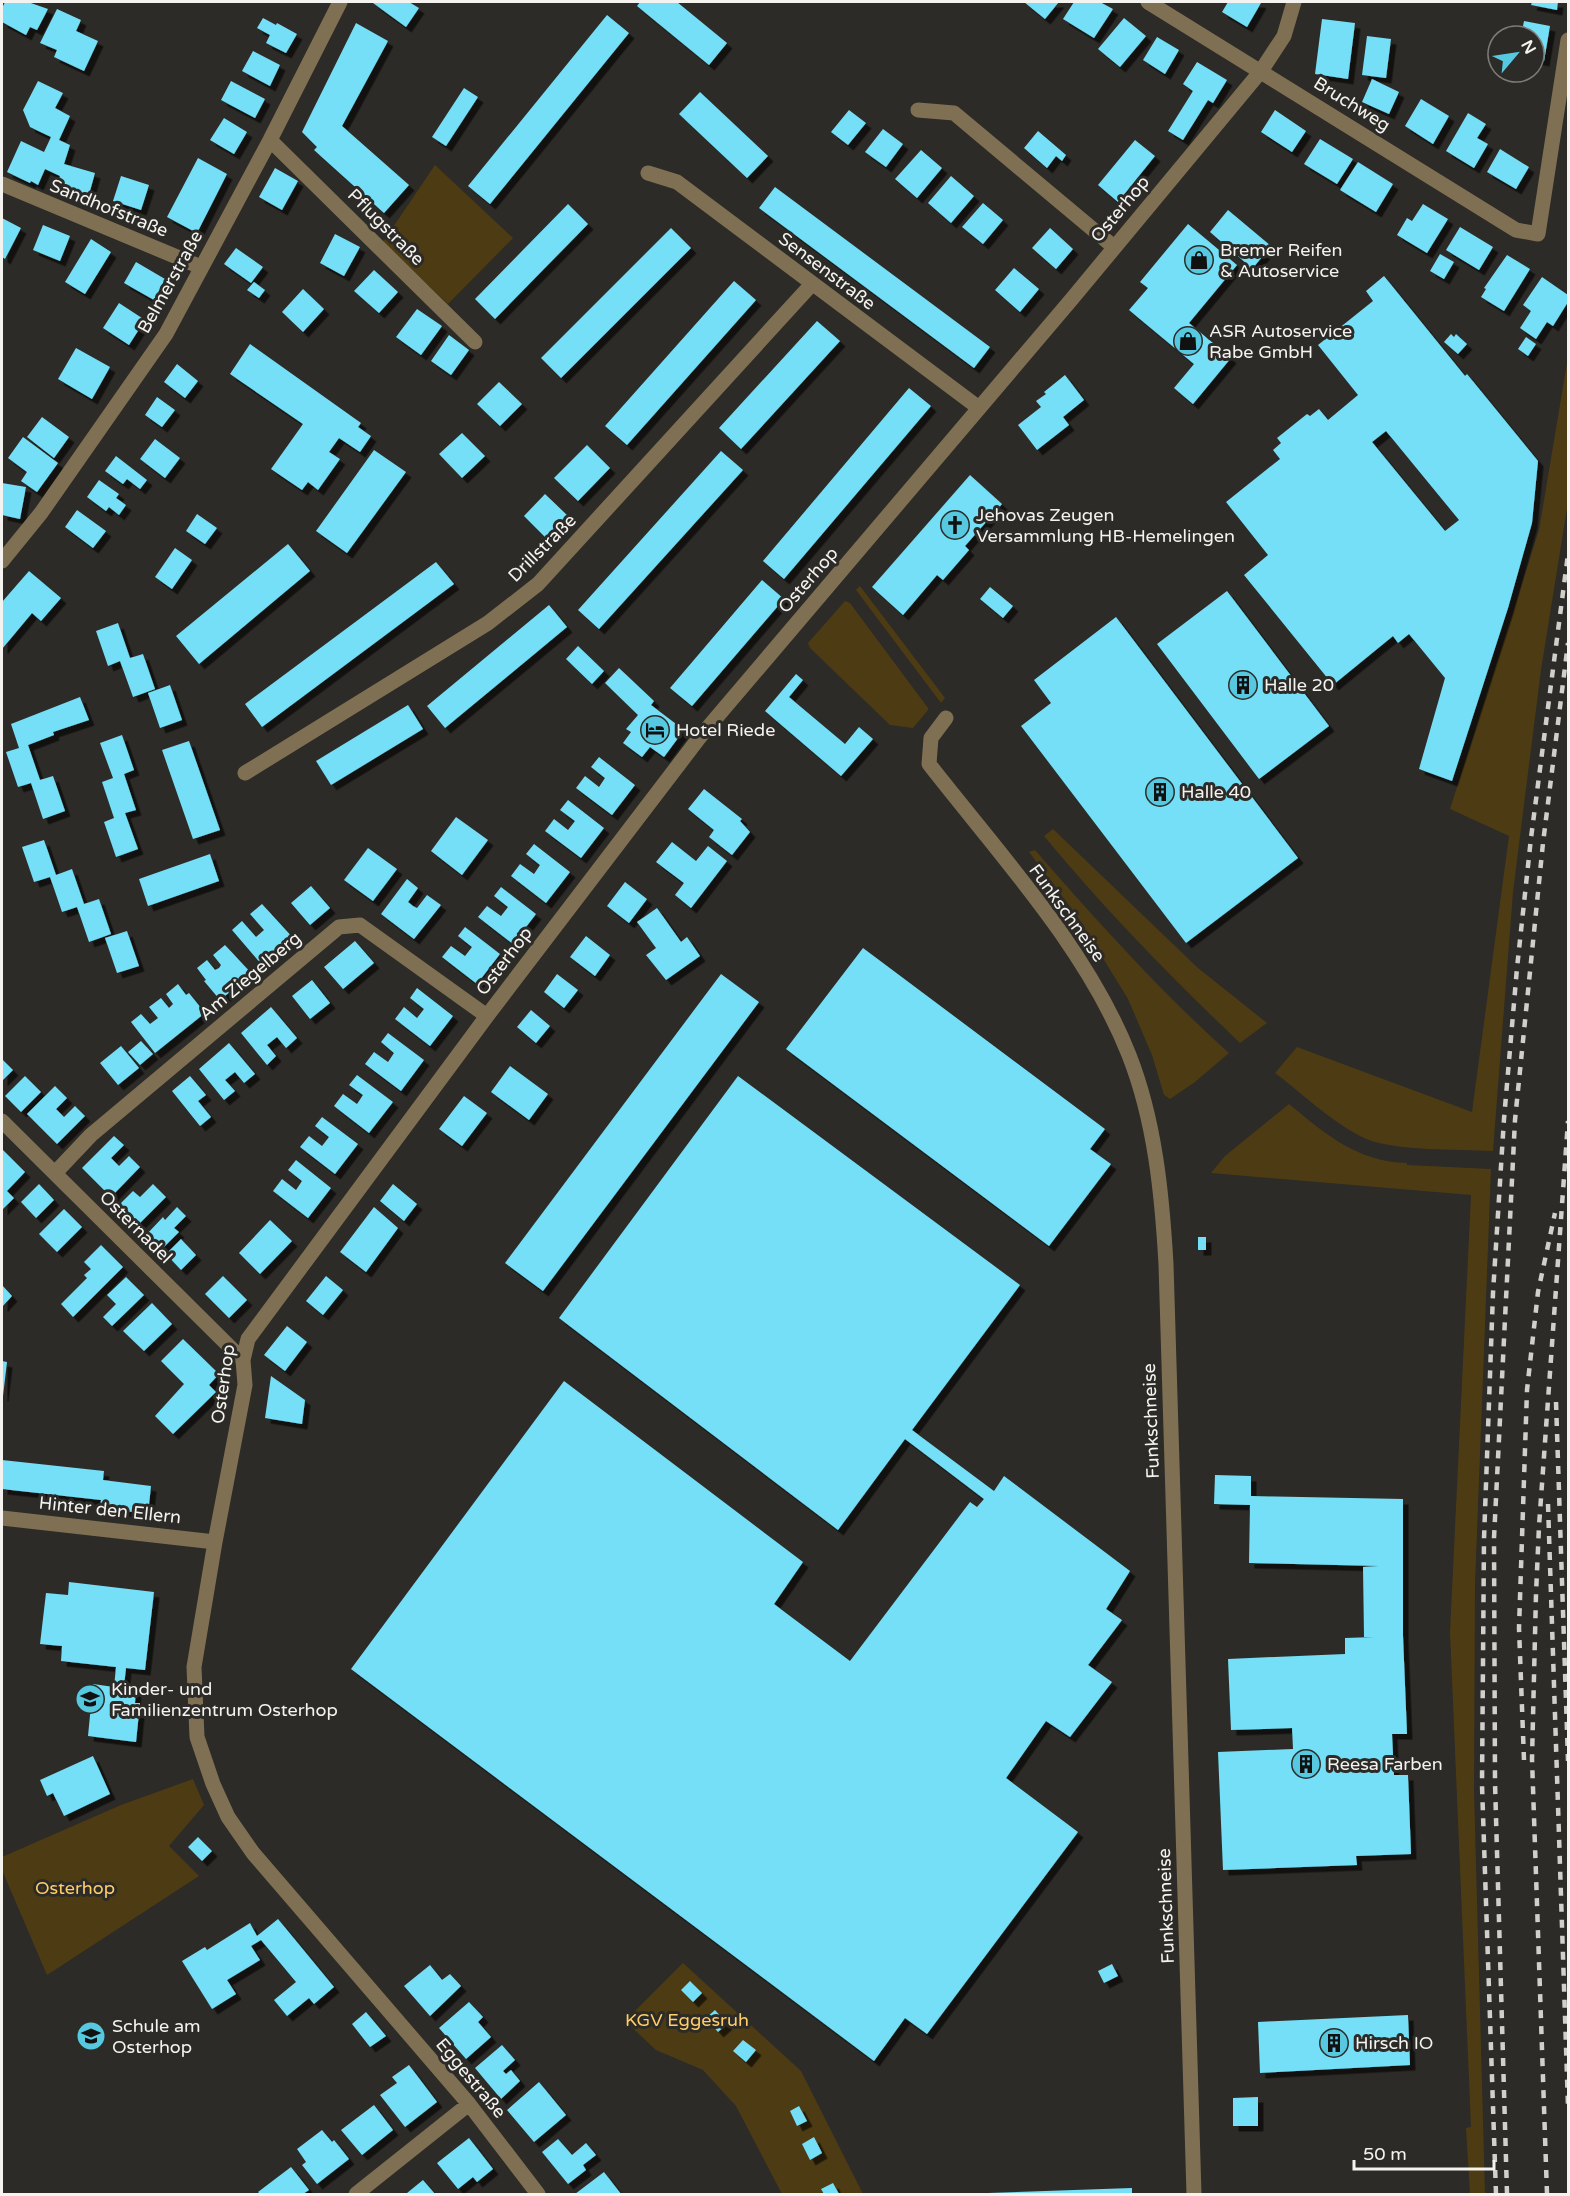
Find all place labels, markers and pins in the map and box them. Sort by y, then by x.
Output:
place label: Bremer Reifen & Autoservice [1220,239,1342,282]
shop icon: Bremer Reifen & Autoservice [1183,244,1215,276]
place label: ASR Autoservice Rabe GmbH [1209,320,1352,363]
shop icon: ASR Autoservice Rabe GmbH [1172,325,1204,357]
place label: Jehovas Zeugen Versammlung HB-Hemelingen [976,504,1235,547]
church icon: Jehovas Zeugen Versammlung HB-Hemelingen [939,509,971,541]
building icon: Halle 20 [1227,669,1259,701]
place label: Halle 20 [1264,674,1334,696]
hotel icon: Hotel Riede [639,714,671,746]
place label: Hotel Riede [676,719,775,741]
building icon: Halle 40 [1144,776,1176,808]
place label: Halle 40 [1181,781,1251,803]
place label: Kinder- und Familienzentrum Osterhop [111,1678,338,1721]
school or university icon: Kinder- und Familienzentrum Osterhop [74,1683,106,1715]
building icon: Reesa Farben [1290,1748,1322,1780]
place label: Reesa Farben [1327,1753,1443,1775]
place label: Schule am Osterhop [112,2015,201,2058]
school or university icon: Schule am Osterhop [75,2020,107,2052]
building icon: Hirsch IO [1318,2027,1350,2059]
place label: Hirsch IO [1355,2032,1433,2054]

